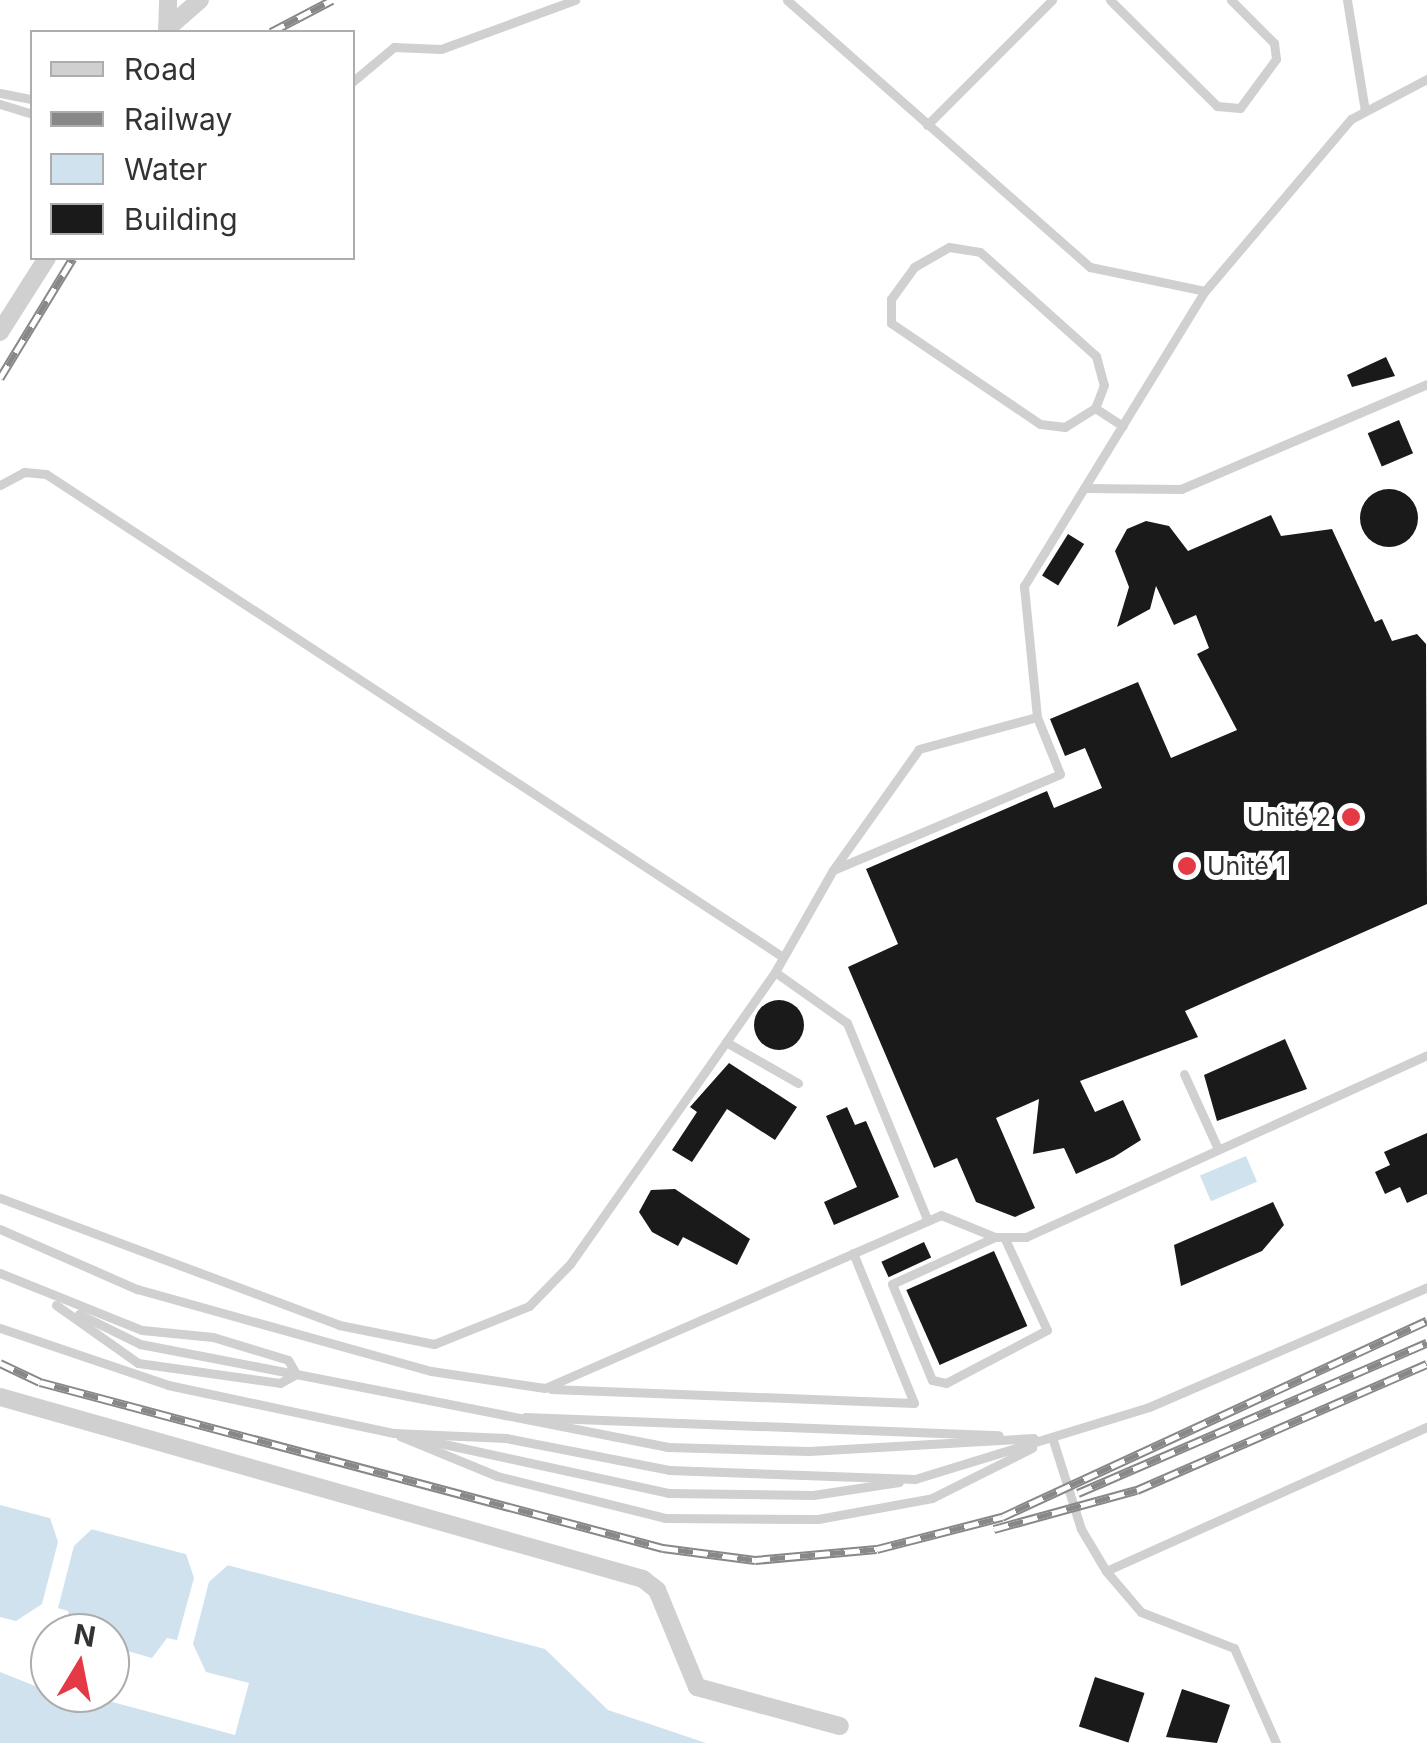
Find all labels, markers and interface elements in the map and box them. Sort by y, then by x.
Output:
legend [30,30,355,260]
text: Road [124,51,196,87]
text: Railway [124,101,232,137]
text: Water [124,151,207,187]
text: Building [124,201,238,237]
place label: Unité 2 [1247,802,1331,832]
marker: Unité 2 [1340,806,1362,828]
place label: Unité 1 [1207,851,1286,881]
marker: Unité 1 [1176,855,1198,877]
north arrow [30,1613,130,1713]
text: N [71,1617,98,1654]

